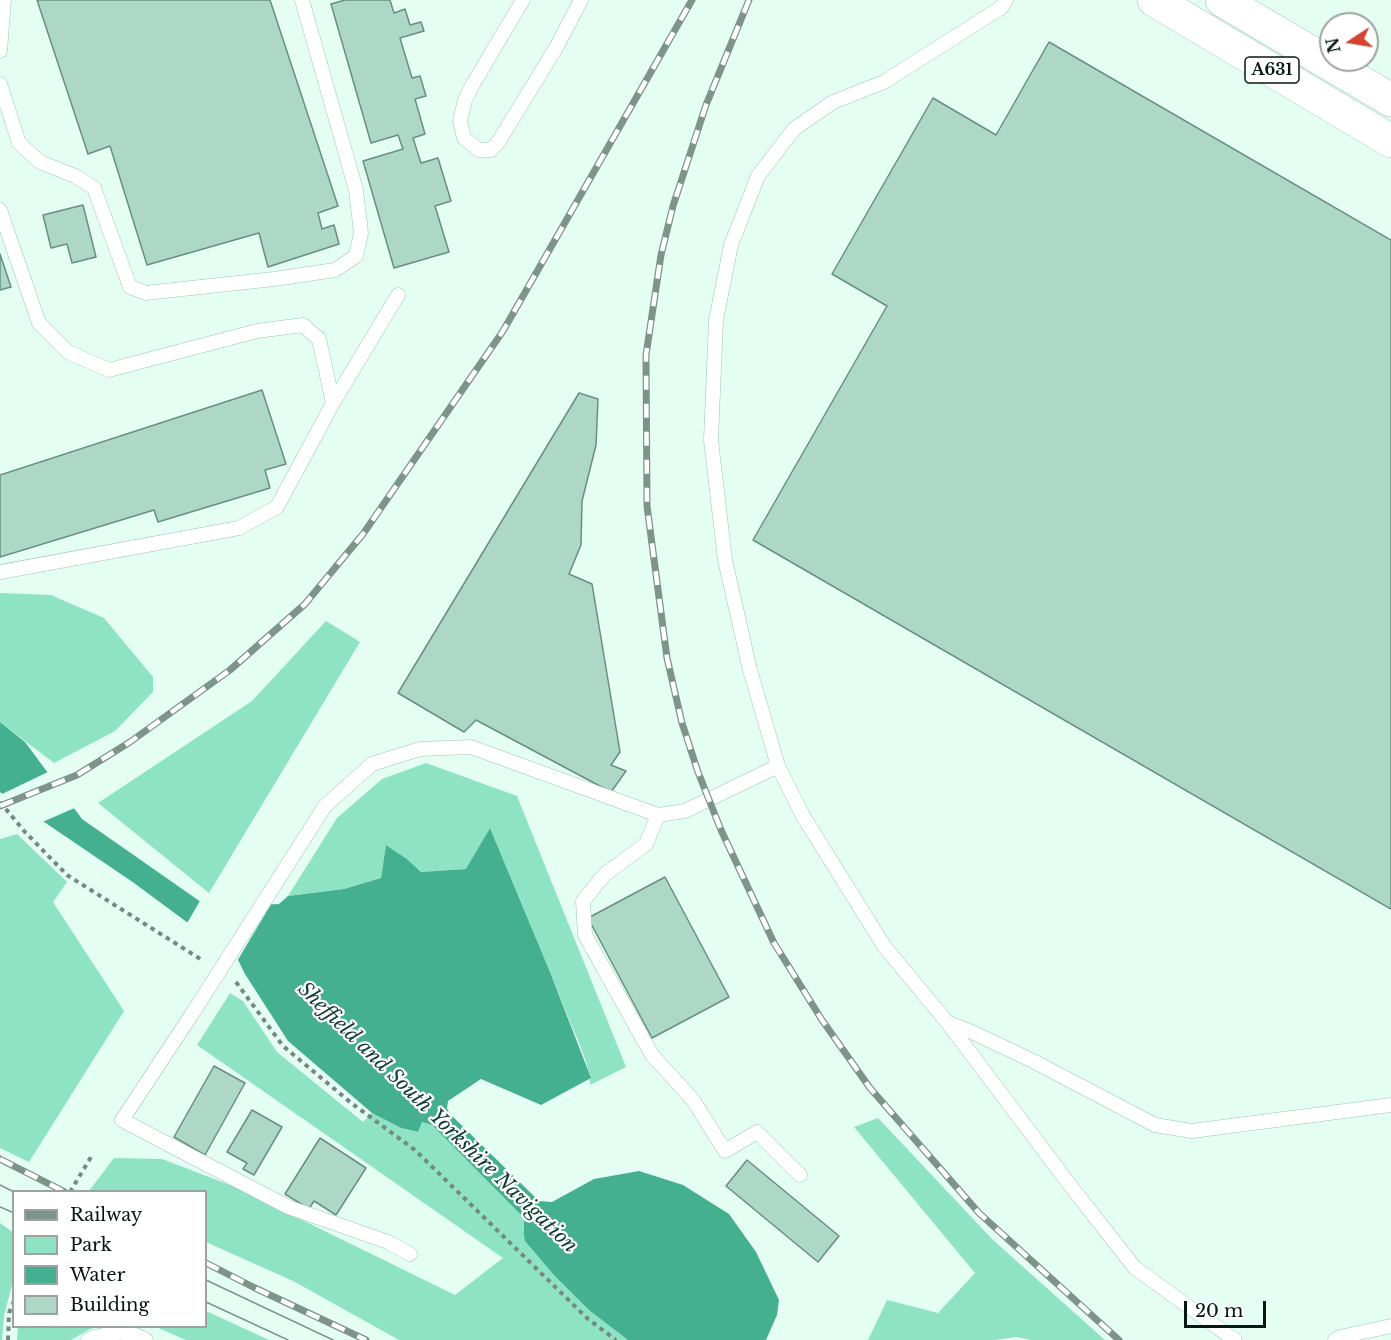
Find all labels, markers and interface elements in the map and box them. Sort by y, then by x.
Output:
north arrow [1319,12,1379,72]
text: N [1322,36,1345,55]
road number: A631 [1245,57,1299,83]
water label: Sheffield and South Yorkshire Navigation [292,978,582,1258]
legend [12,1190,207,1328]
text: Railway [70,1204,142,1226]
text: Park [70,1234,112,1256]
text: Water [70,1264,125,1286]
scale bar [1187,1289,1270,1327]
text: Building [70,1294,149,1316]
text: 20 m [1195,1300,1243,1322]

